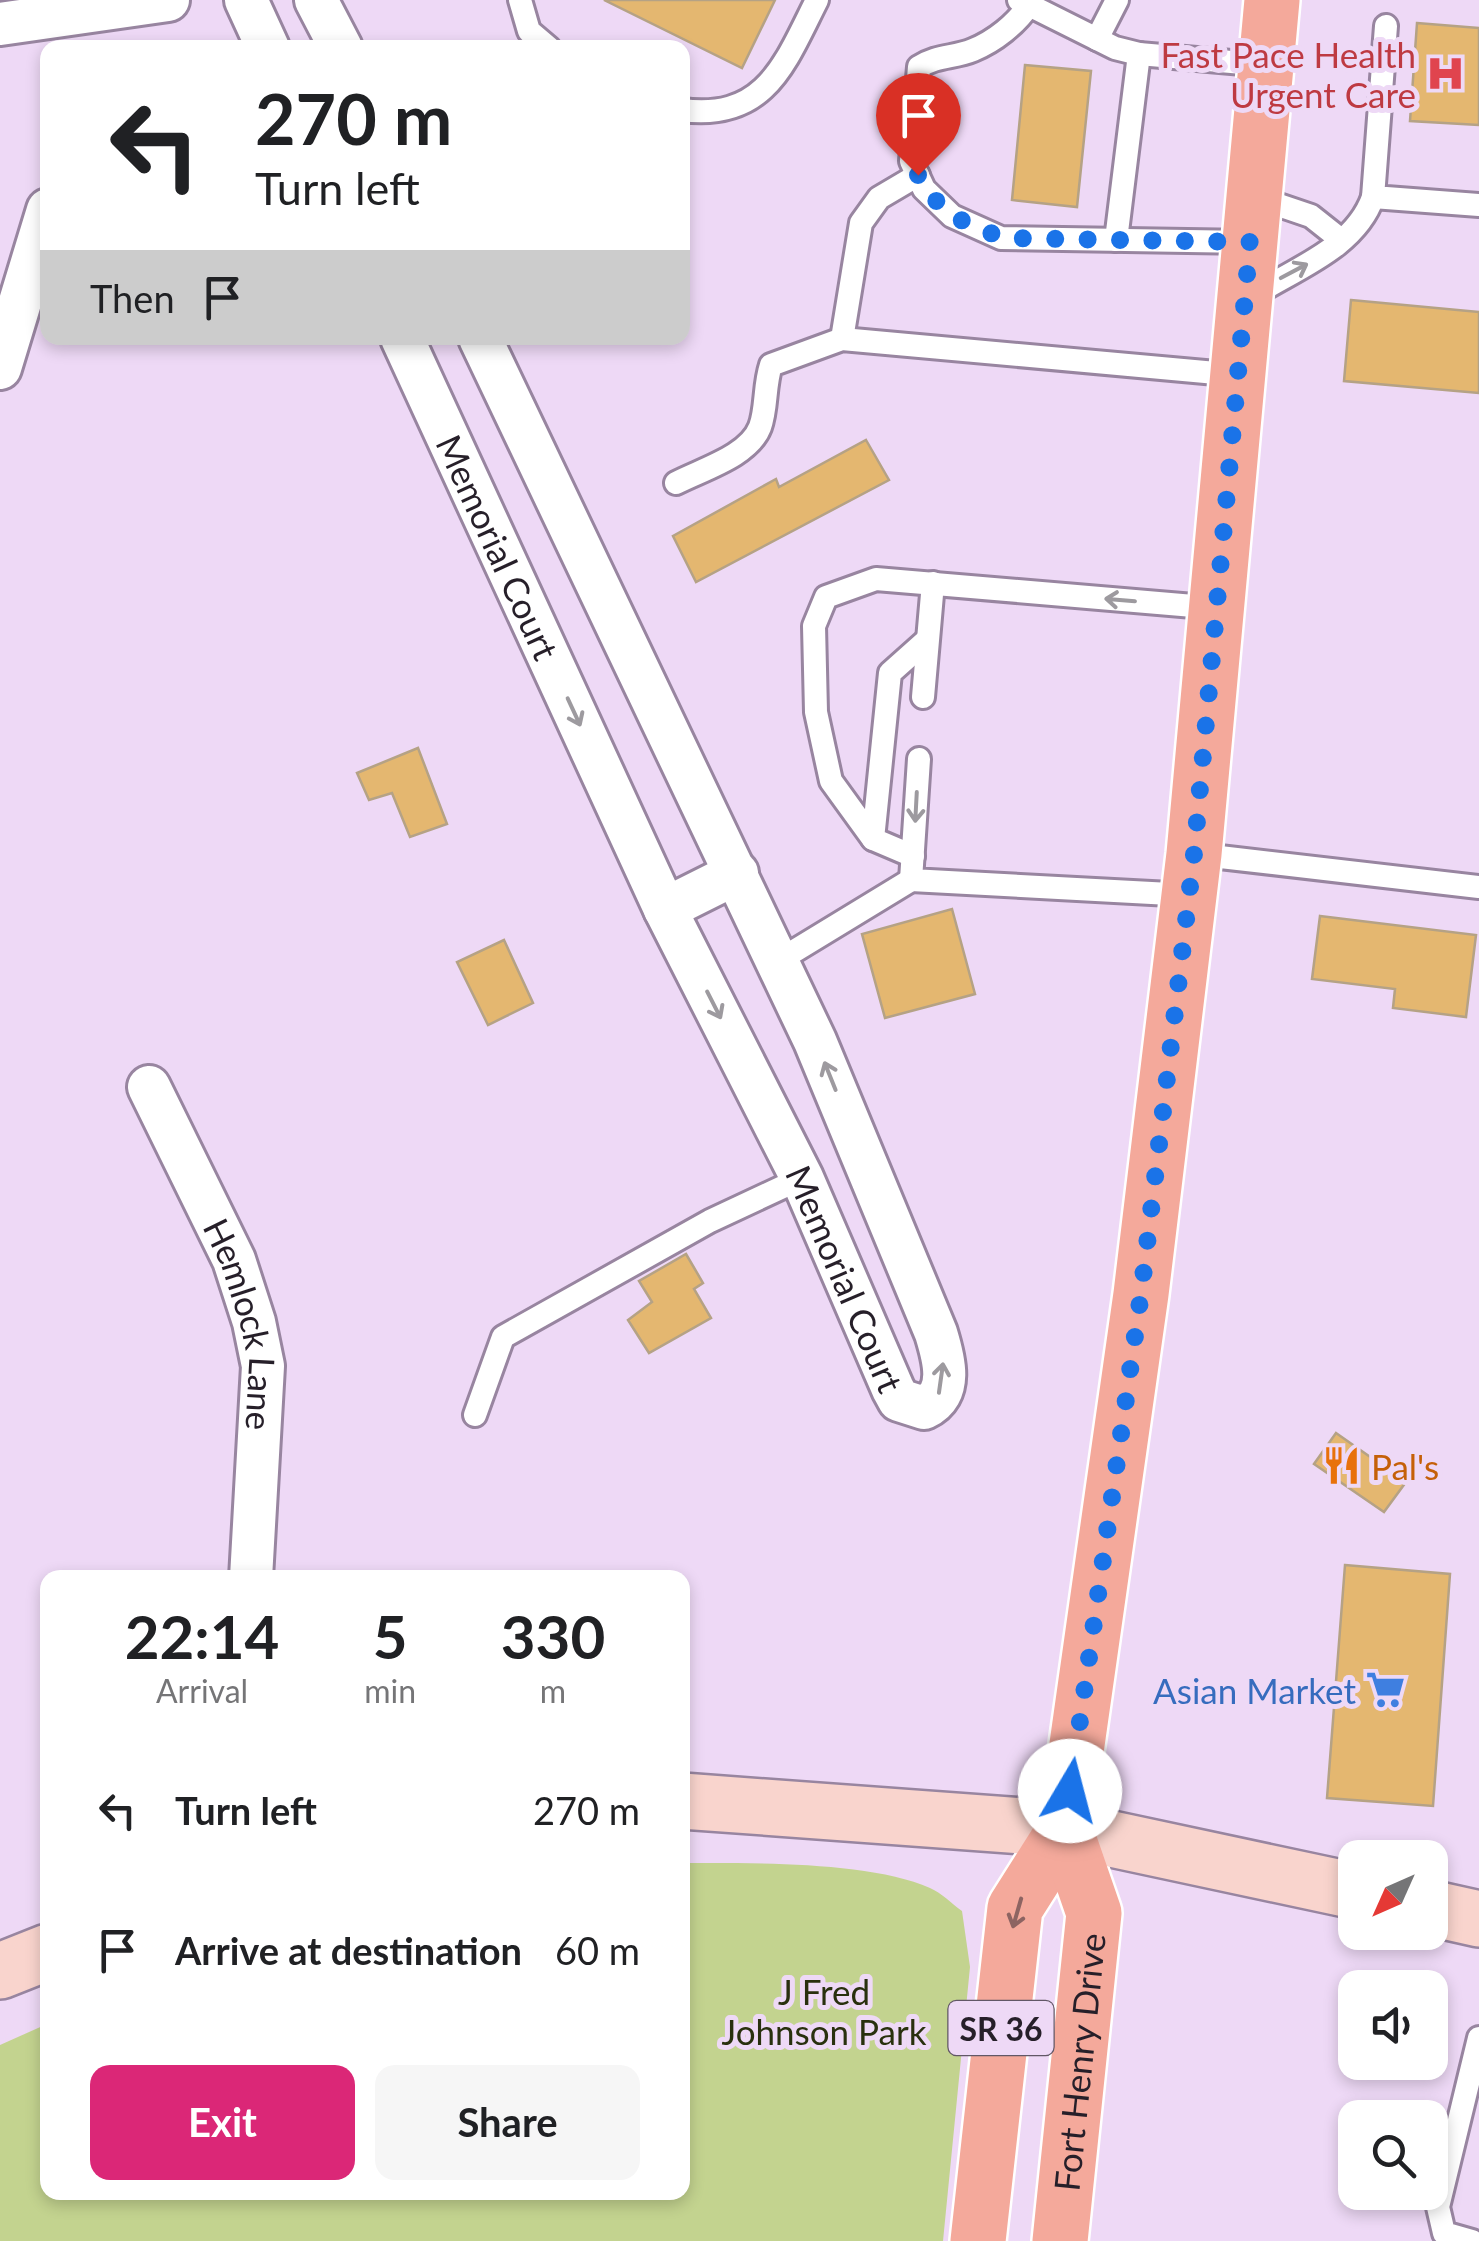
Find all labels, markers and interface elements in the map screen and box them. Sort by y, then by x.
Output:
place label: Fast Pace Health Urgent Care [1161,33,1416,115]
hospital icon: Fast Pace Health Urgent Care [1425,53,1467,95]
pin [876,73,961,176]
text: 270 m [255,76,452,160]
icon: left [90,80,220,210]
icon: arrive [891,88,946,143]
text: Turn left [255,161,420,215]
one-way arrow [1279,260,1308,280]
icon: arrive [195,270,250,325]
text: Then [90,275,175,321]
street label: Memorial Court [428,428,568,666]
one-way arrow [1104,590,1136,609]
one-way arrow [566,696,585,726]
one-way arrow [906,791,925,823]
one-way arrow [705,990,724,1020]
one-way arrow [820,1061,838,1092]
street label: Memorial Court [778,1159,913,1399]
street label: Hemlock Lane [196,1211,284,1432]
one-way arrow [932,1363,951,1395]
restaurant icon: Pal's [1320,1445,1362,1487]
place label: Pal's [1371,1445,1439,1487]
text: 22:14 [125,1600,279,1672]
text: 5 [373,1600,408,1672]
text: 330 [501,1600,605,1672]
place label: Asian Market [1153,1669,1356,1711]
supermarket icon: Asian Market [1365,1669,1407,1711]
text: Arrival [156,1671,248,1710]
text: min [364,1671,416,1710]
text: m [540,1671,566,1710]
position arrow [1018,1739,1122,1843]
icon: left [90,1783,145,1838]
text: Turn left [175,1787,317,1833]
text: 270 m [533,1787,640,1833]
north arrow [1338,1840,1448,1950]
map controls [1338,1840,1448,2210]
one-way arrow [1007,1896,1025,1928]
icon: arrive [90,1923,145,1978]
text: Arrive at destination [175,1927,522,1973]
text: 60 m [555,1927,640,1973]
street label: Fort Henry Drive [1044,1931,1113,2193]
park label: J Fred Johnson Park [722,1970,927,2052]
button: sound [1338,1970,1448,2080]
road number: SR 36 [948,2001,1054,2055]
button: Exit [90,2065,355,2180]
button: Share [375,2065,640,2180]
button: search [1338,2100,1448,2210]

